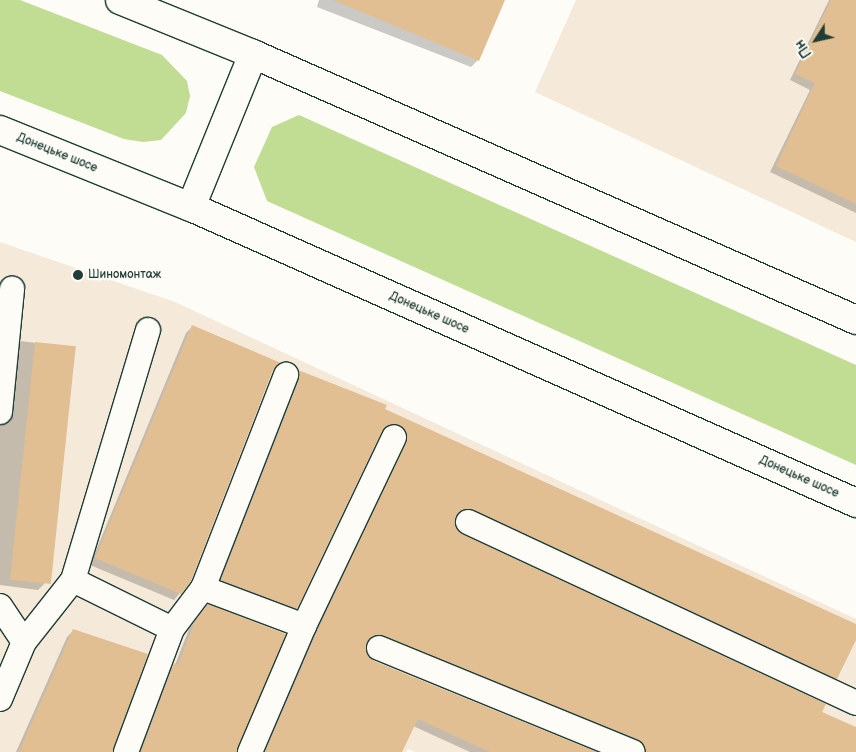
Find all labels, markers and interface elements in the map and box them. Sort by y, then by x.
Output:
north arrow [791,15,841,65]
text: Пн [791,36,816,61]
street label: Донецьке шосе [15,130,99,176]
place label: Шиномонтаж [88,268,161,282]
marker: Шиномонтаж [72,269,84,281]
street label: Донецьке шосе [387,289,471,337]
street label: Донецьке шосе [757,453,841,501]

